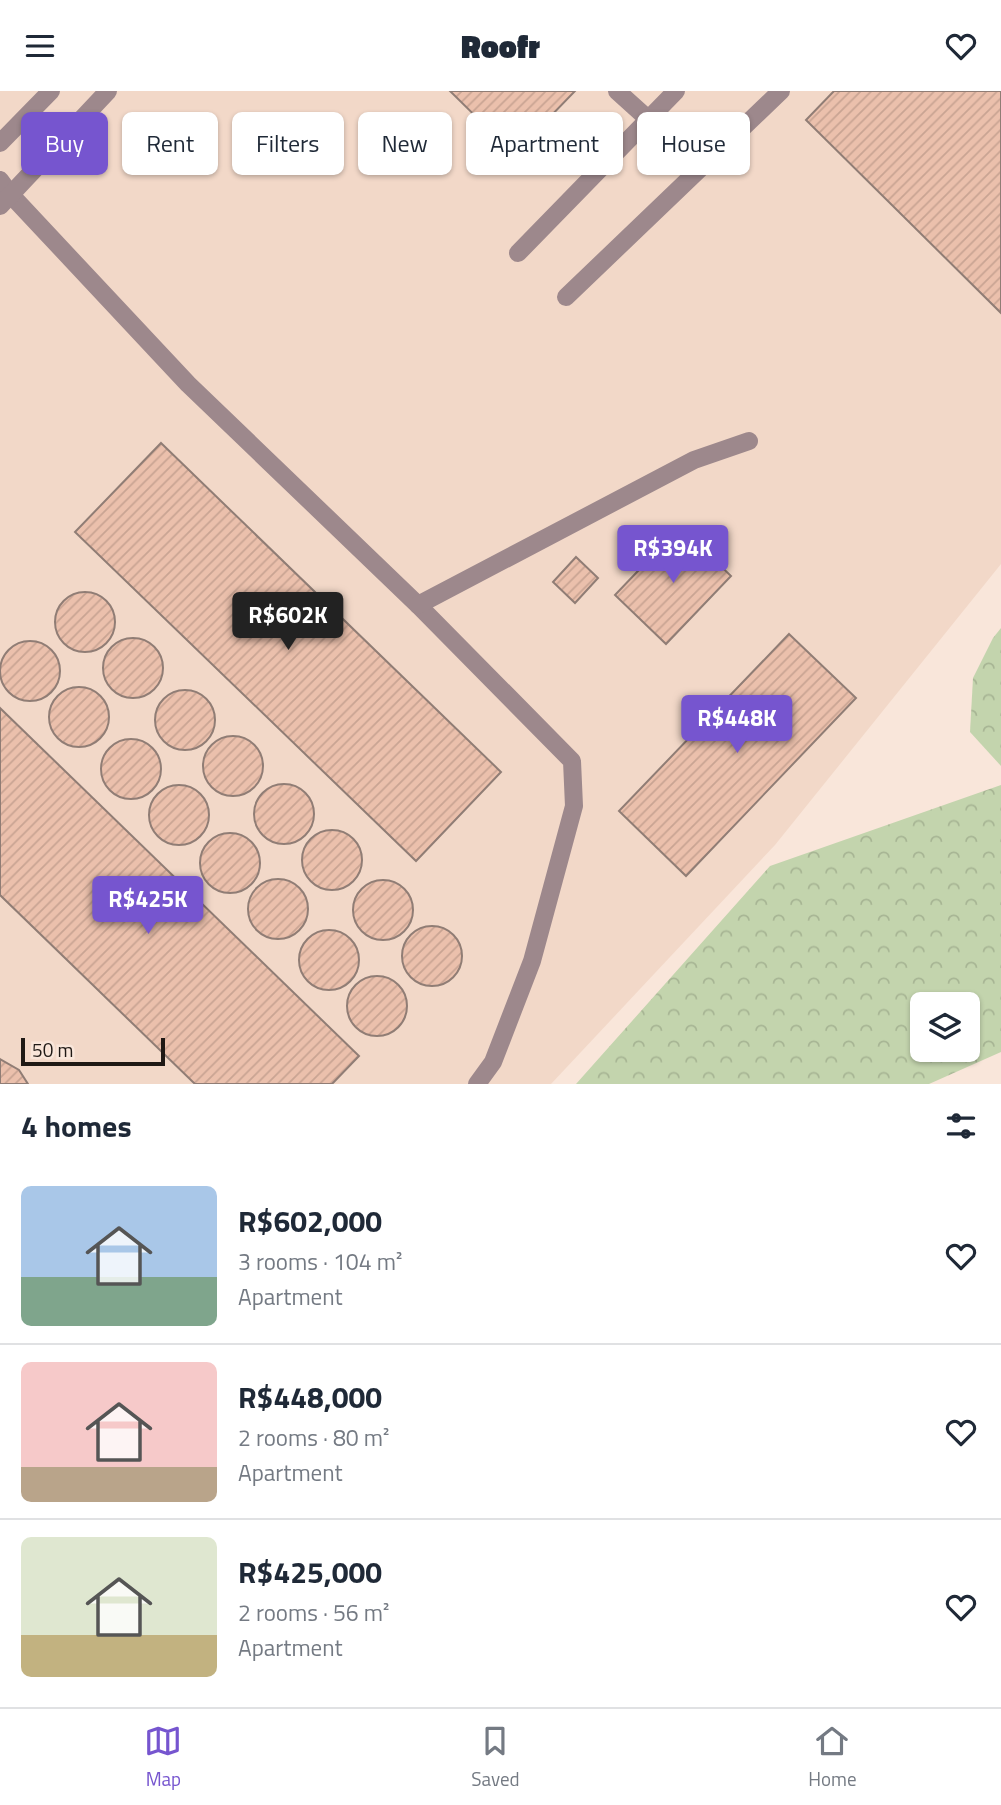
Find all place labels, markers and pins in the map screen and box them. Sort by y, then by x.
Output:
pin: R$394K [616,525,730,585]
pin: R$602K [231,593,345,652]
pin: R$448K [680,695,794,755]
pin: R$425K [91,877,205,936]

